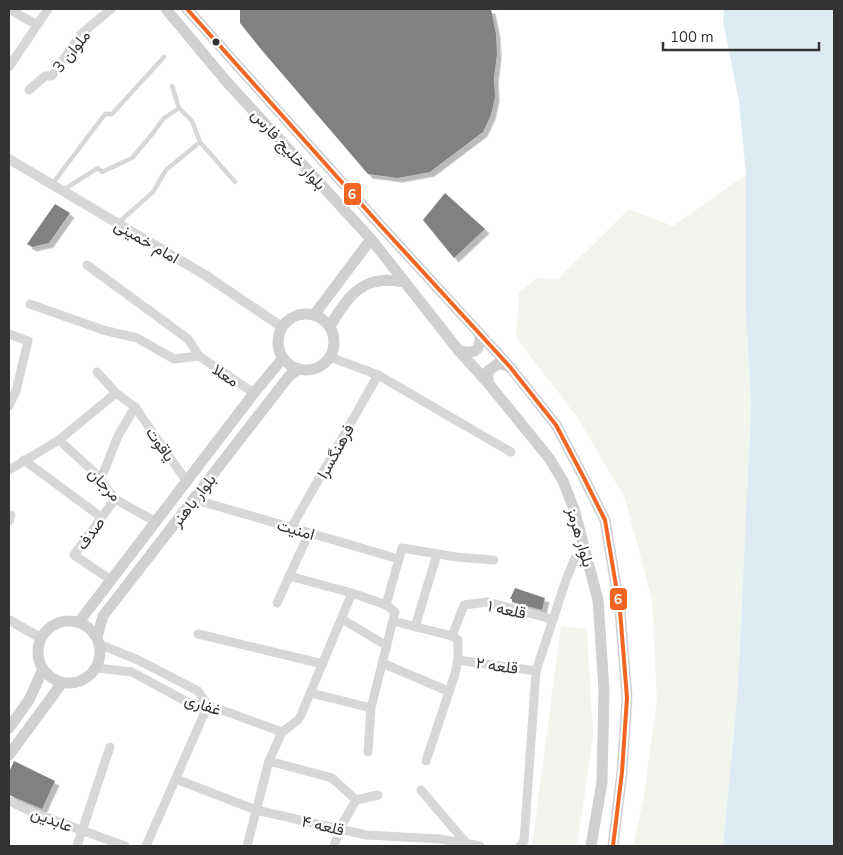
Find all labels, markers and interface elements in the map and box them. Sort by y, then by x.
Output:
scale bar [663,20,819,52]
street label: ملوان 3 [48,26,96,78]
text: 100 m [670,27,714,47]
unlabelled marker [211,37,221,47]
street label: بلوار خلیج فارس [246,104,331,195]
line badge: 6 [343,182,362,206]
text: 6 [348,185,356,204]
street label: امام خمینی [110,214,183,269]
street label: معلا [208,359,243,393]
street label: فرهنگسرا [312,420,360,483]
street label: یاقوت [140,423,180,466]
street label: مرجان [83,463,126,506]
street label: بلوار باهنر [165,469,221,533]
street label: بلوار هرمز [561,504,599,570]
street label: صدف [71,513,110,555]
street label: امنیت [274,514,317,546]
line badge: 6 [609,587,628,611]
text: 6 [614,590,622,609]
street label: قلعه ۱ [486,595,528,625]
street label: قلعه ۲ [474,652,519,680]
street label: غفاری [182,689,224,721]
street label: عابدین [28,802,76,838]
street label: قلعه ۴ [299,810,346,842]

